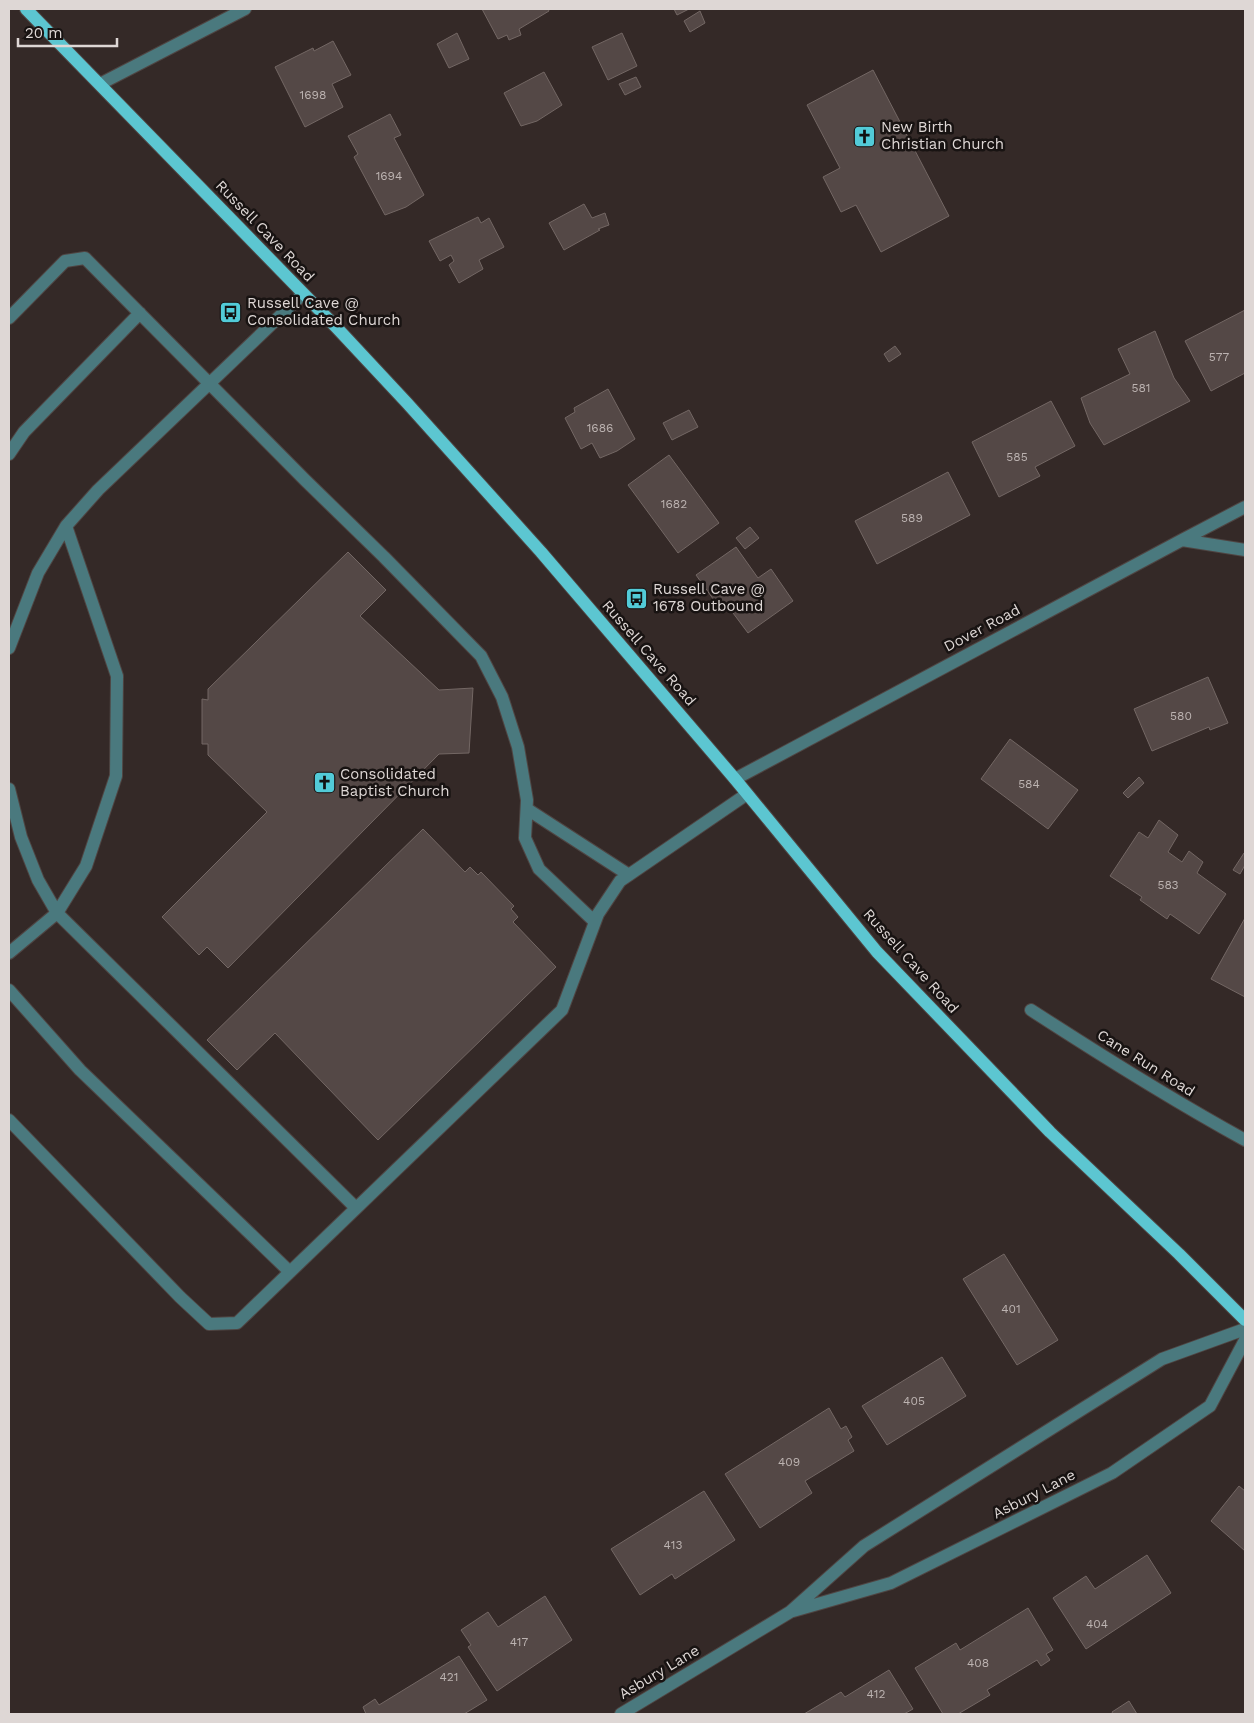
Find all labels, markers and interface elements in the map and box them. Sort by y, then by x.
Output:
scale bar [18,15,116,47]
text: 20 m [25,24,63,42]
house number: 1698 [300,88,326,102]
place label: New Birth Christian Church [881,118,1004,153]
church icon: New Birth Christian Church [853,124,877,148]
house number: 1694 [376,169,402,183]
street label: Russell Cave Road [212,177,318,285]
place label: Russell Cave @ Consolidated Church [247,294,401,329]
bus stop icon: Russell Cave @ Consolidated Church [219,300,243,324]
house number: 577 [1209,350,1229,364]
house number: 581 [1131,381,1151,395]
house number: 1686 [587,421,613,435]
house number: 585 [1006,450,1028,464]
house number: 1682 [661,497,687,511]
house number: 589 [901,511,923,525]
place label: Russell Cave @ 1678 Outbound [653,580,765,615]
bus stop icon: Russell Cave @ 1678 Outbound [625,586,649,610]
street label: Russell Cave Road [598,597,700,709]
street label: Dover Road [941,600,1023,656]
house number: 580 [1170,709,1192,723]
place label: Consolidated Baptist Church [340,765,450,800]
church icon: Consolidated Baptist Church [312,771,336,795]
house number: 584 [1018,777,1040,791]
house number: 583 [1157,878,1179,892]
street label: Russell Cave Road [859,905,963,1017]
street label: Cane Run Road [1094,1026,1198,1100]
house number: 401 [1001,1302,1021,1316]
house number: 405 [903,1394,925,1408]
house number: 409 [778,1455,800,1469]
street label: Asbury Lane [990,1465,1078,1523]
house number: 413 [664,1538,682,1552]
house number: 404 [1086,1617,1108,1631]
house number: 417 [510,1635,529,1649]
street label: Asbury Lane [616,1641,702,1703]
house number: 408 [967,1656,989,1670]
house number: 421 [439,1670,459,1684]
house number: 412 [867,1687,885,1701]

